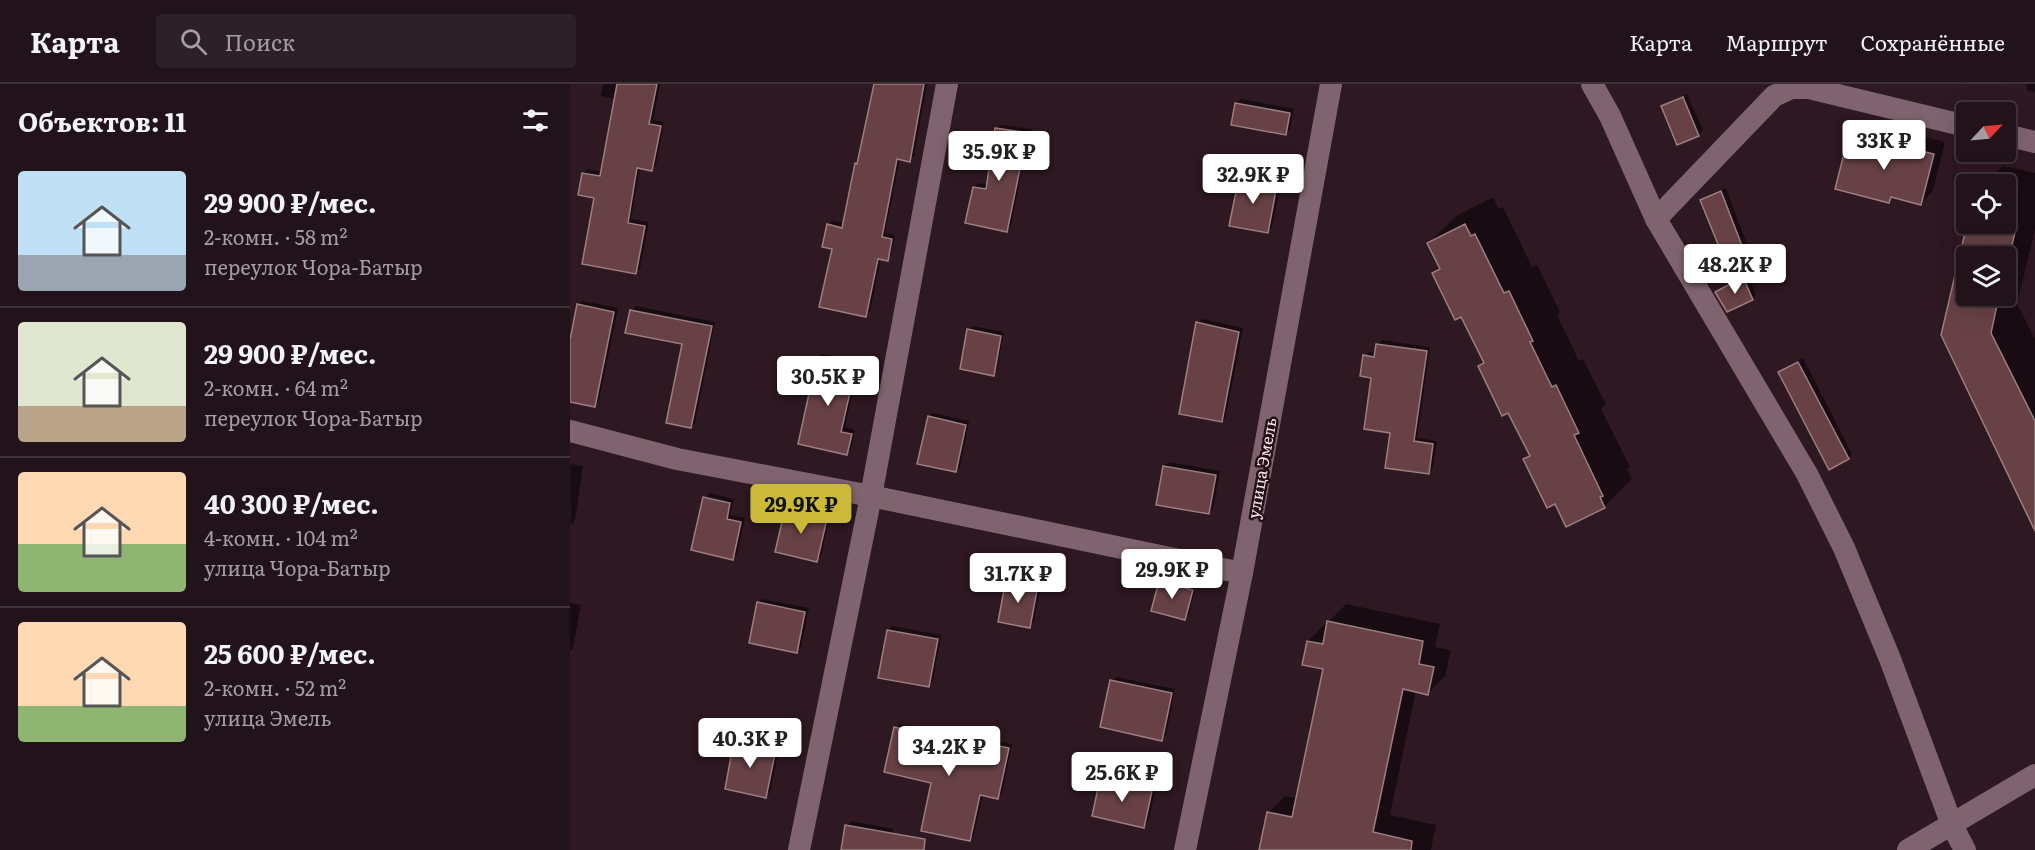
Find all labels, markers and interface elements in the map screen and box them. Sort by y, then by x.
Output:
search box [156,14,576,68]
text: Карта [30,20,120,62]
icon: search [177,25,210,58]
text: Поиск [225,25,295,58]
text: Карта [1629,26,1692,57]
text: Маршрут [1725,26,1827,57]
text: Сохранённые [1860,26,2005,57]
text: Объектов: 11 [18,101,186,140]
north arrow [1956,102,2016,162]
map controls [1956,102,2016,306]
icon: filters [519,104,552,137]
pin: 33K ₽ [1842,120,1926,171]
text: 33K ₽ [1857,124,1911,154]
pin: 35.9K ₽ [944,131,1054,182]
text: 35.9K ₽ [962,135,1036,165]
pin: 32.9K ₽ [1198,154,1308,205]
text: 32.9K ₽ [1217,158,1289,188]
button: locate [1956,174,2016,234]
text: 29 900 ₽/мес. [204,182,377,221]
icon: home [66,195,138,267]
text: 2-комн. · 58 m² [204,221,347,251]
pin: 48.2K ₽ [1680,244,1790,295]
button: layers [1956,246,2016,306]
text: 48.2K ₽ [1698,248,1772,278]
text: переулок Чора-Батыр [204,251,423,281]
text: 29 900 ₽/мес. [204,333,377,372]
icon: home [66,346,138,418]
pin: 30.5K ₽ [773,356,883,407]
text: 30.5K ₽ [791,360,865,390]
text: 2-комн. · 64 m² [204,372,348,402]
text: переулок Чора-Батыр [204,402,423,432]
street label: улица Эмель [1240,415,1282,520]
text: 40 300 ₽/мес. [204,483,379,522]
pin: 29.9K ₽ [746,484,856,535]
text: 29.9K ₽ [764,488,838,518]
icon: home [66,496,138,568]
text: 4-комн. · 104 m² [204,522,358,552]
pin: 29.9K ₽ [1117,549,1227,600]
text: улица Чора-Батыр [204,552,391,582]
pin: 31.7K ₽ [963,553,1073,604]
text: 29.9K ₽ [1135,553,1209,583]
text: 31.7K ₽ [984,557,1052,587]
text: 25 600 ₽/мес. [204,633,376,672]
icon: home [66,646,138,718]
text: 2-комн. · 52 m² [204,672,346,702]
text: улица Эмель [204,702,332,732]
pin: 40.3K ₽ [695,718,805,769]
text: 40.3K ₽ [712,722,788,752]
pin: 34.2K ₽ [894,726,1004,777]
text: 34.2K ₽ [912,730,986,760]
pin: 25.6K ₽ [1067,752,1177,803]
text: 25.6K ₽ [1086,756,1158,786]

